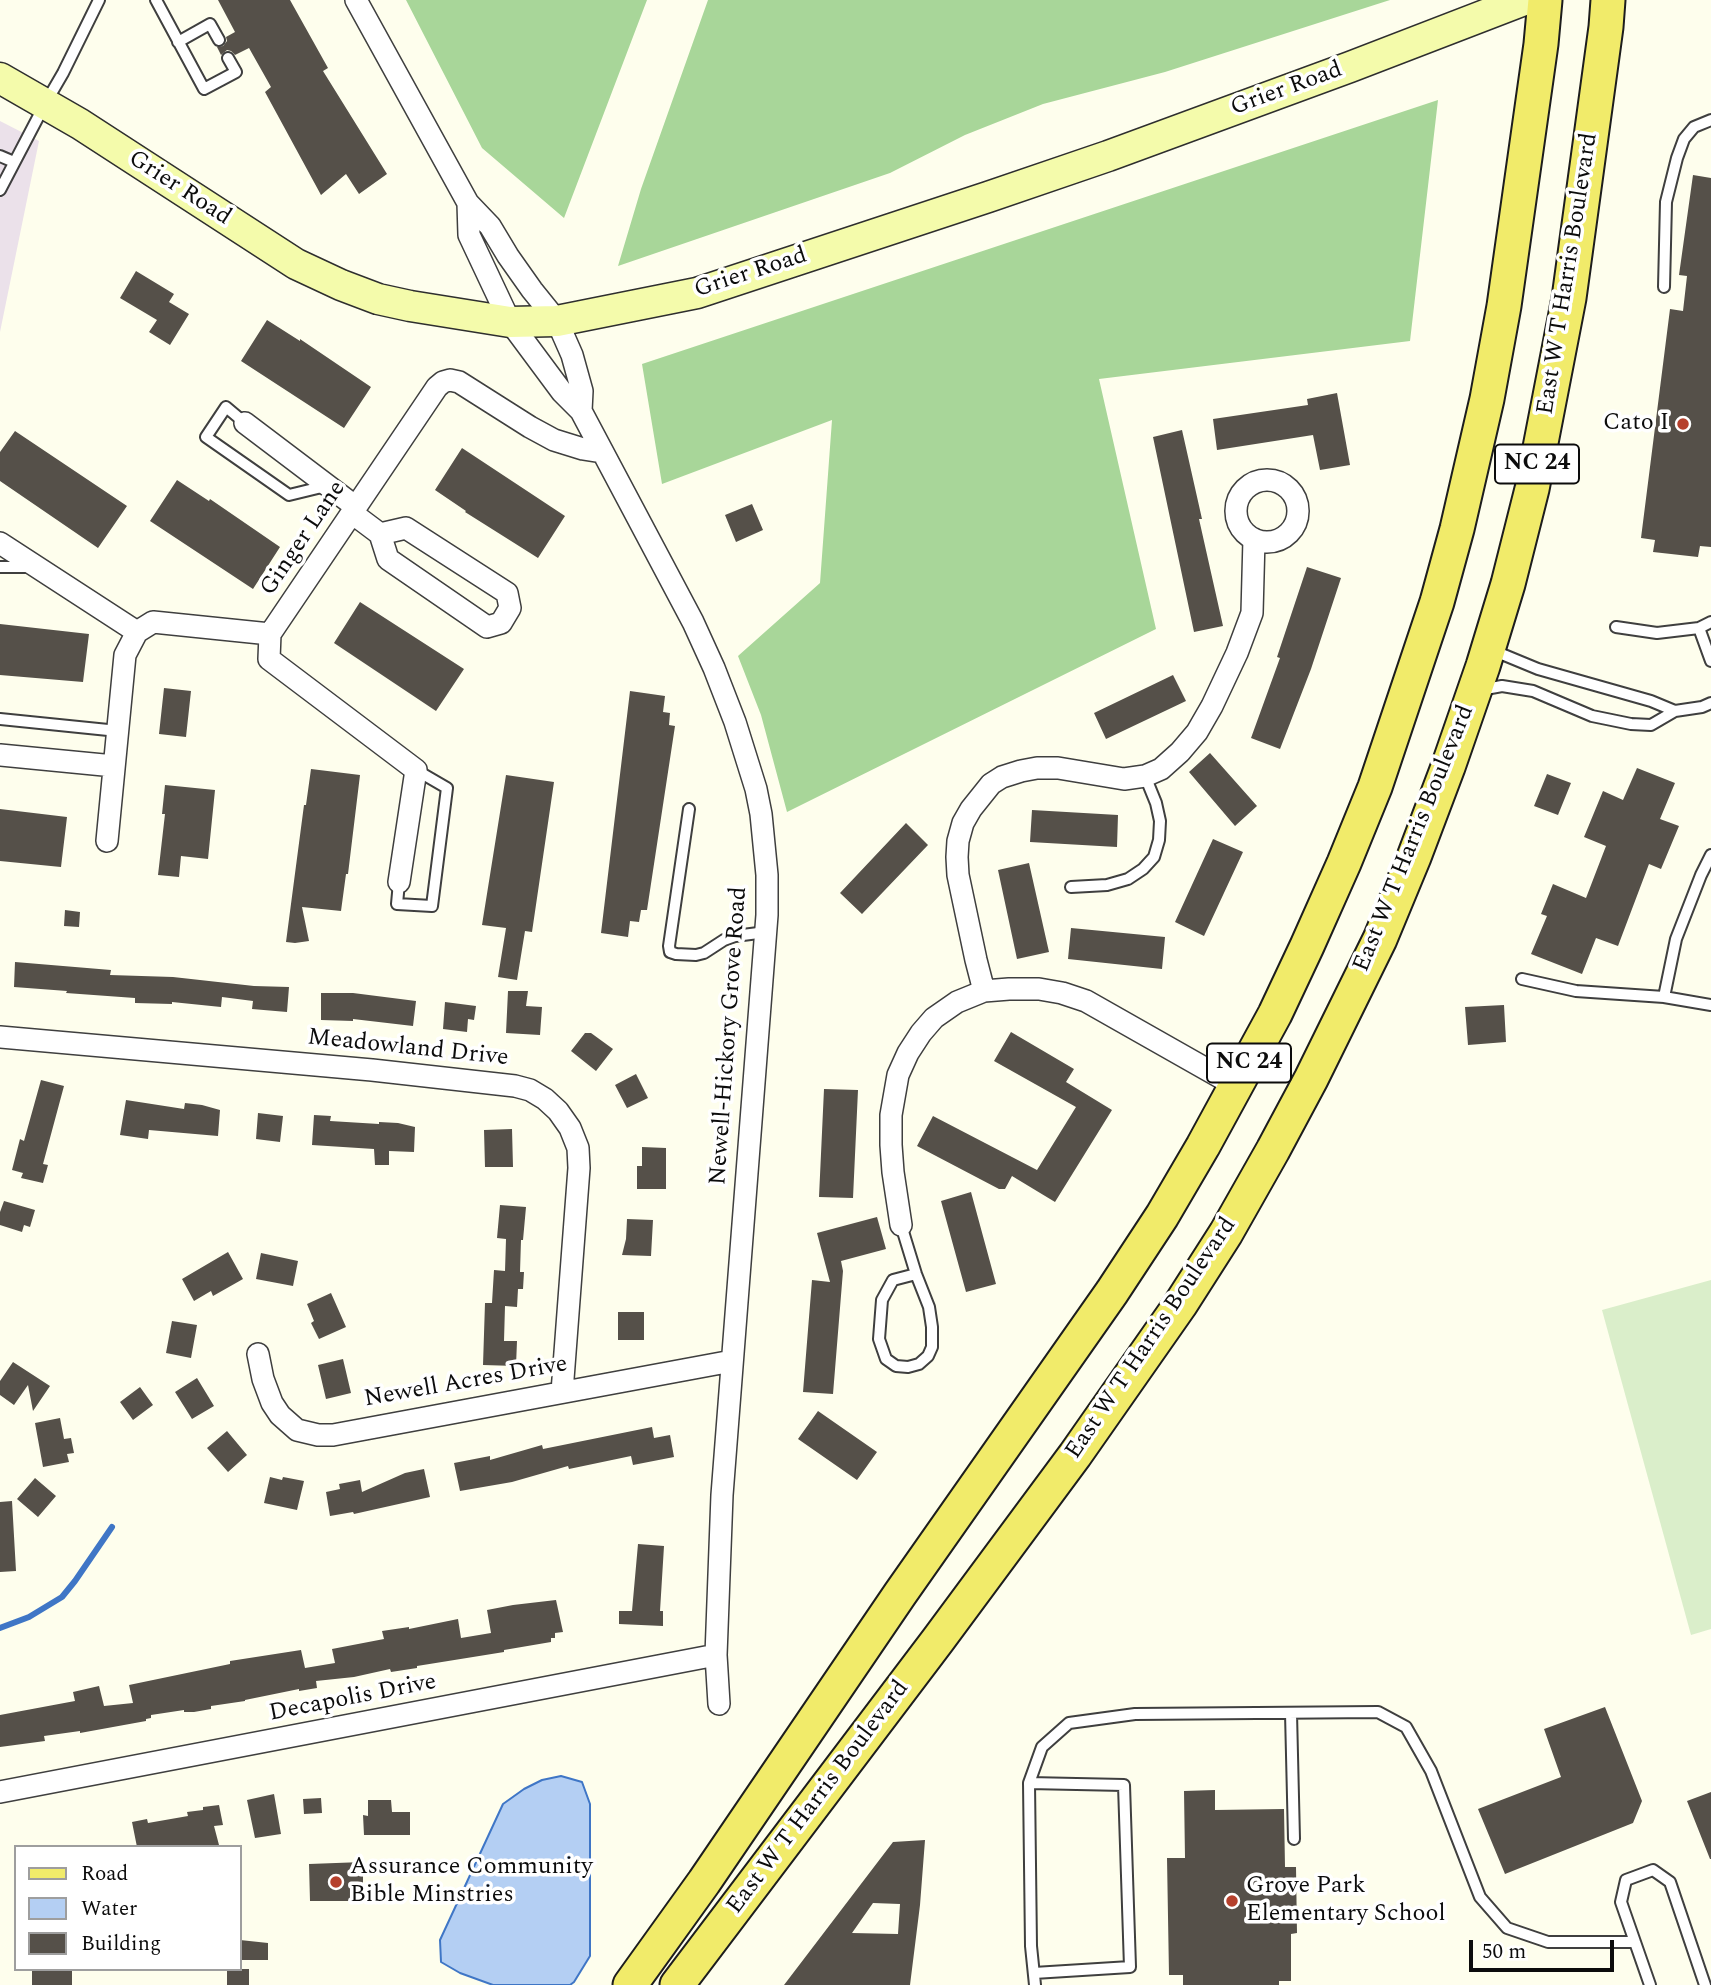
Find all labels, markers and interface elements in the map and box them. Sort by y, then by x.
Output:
street label: Grier Road [1227,57,1347,123]
street label: East W T Harris Boulevard [1532,131,1606,417]
street label: Grier Road [122,145,236,233]
street label: Grier Road [691,242,811,306]
place label: Cato I [1603,410,1669,438]
marker: Cato I [1675,416,1691,432]
road number: NC 24 [1495,445,1579,484]
street label: Ginger Lane [255,476,353,602]
street label: East W T Harris Boulevard [1348,701,1482,977]
street label: Newell-Hickory Grove Road [705,886,755,1186]
street label: Meadowland Drive [306,1024,510,1074]
road number: NC 24 [1207,1044,1291,1082]
street label: East W T Harris Boulevard [1060,1213,1244,1465]
street label: Newell Acres Drive [362,1351,570,1415]
street label: Decapolis Drive [267,1669,439,1729]
street label: East W T Harris Boulevard [722,1675,916,1921]
legend [14,1845,242,1971]
place label: Assurance Community Bible Minstries [350,1854,593,1910]
text: Road [81,1858,128,1890]
place label: Grove Park Elementary School [1246,1873,1446,1929]
marker: Assurance Community Bible Minstries [328,1874,344,1890]
text: Water [81,1893,137,1925]
marker: Grove Park Elementary School [1224,1893,1240,1909]
scale bar [1473,1926,1618,1970]
text: Building [81,1928,161,1960]
text: 50 m [1482,1936,1526,1968]

